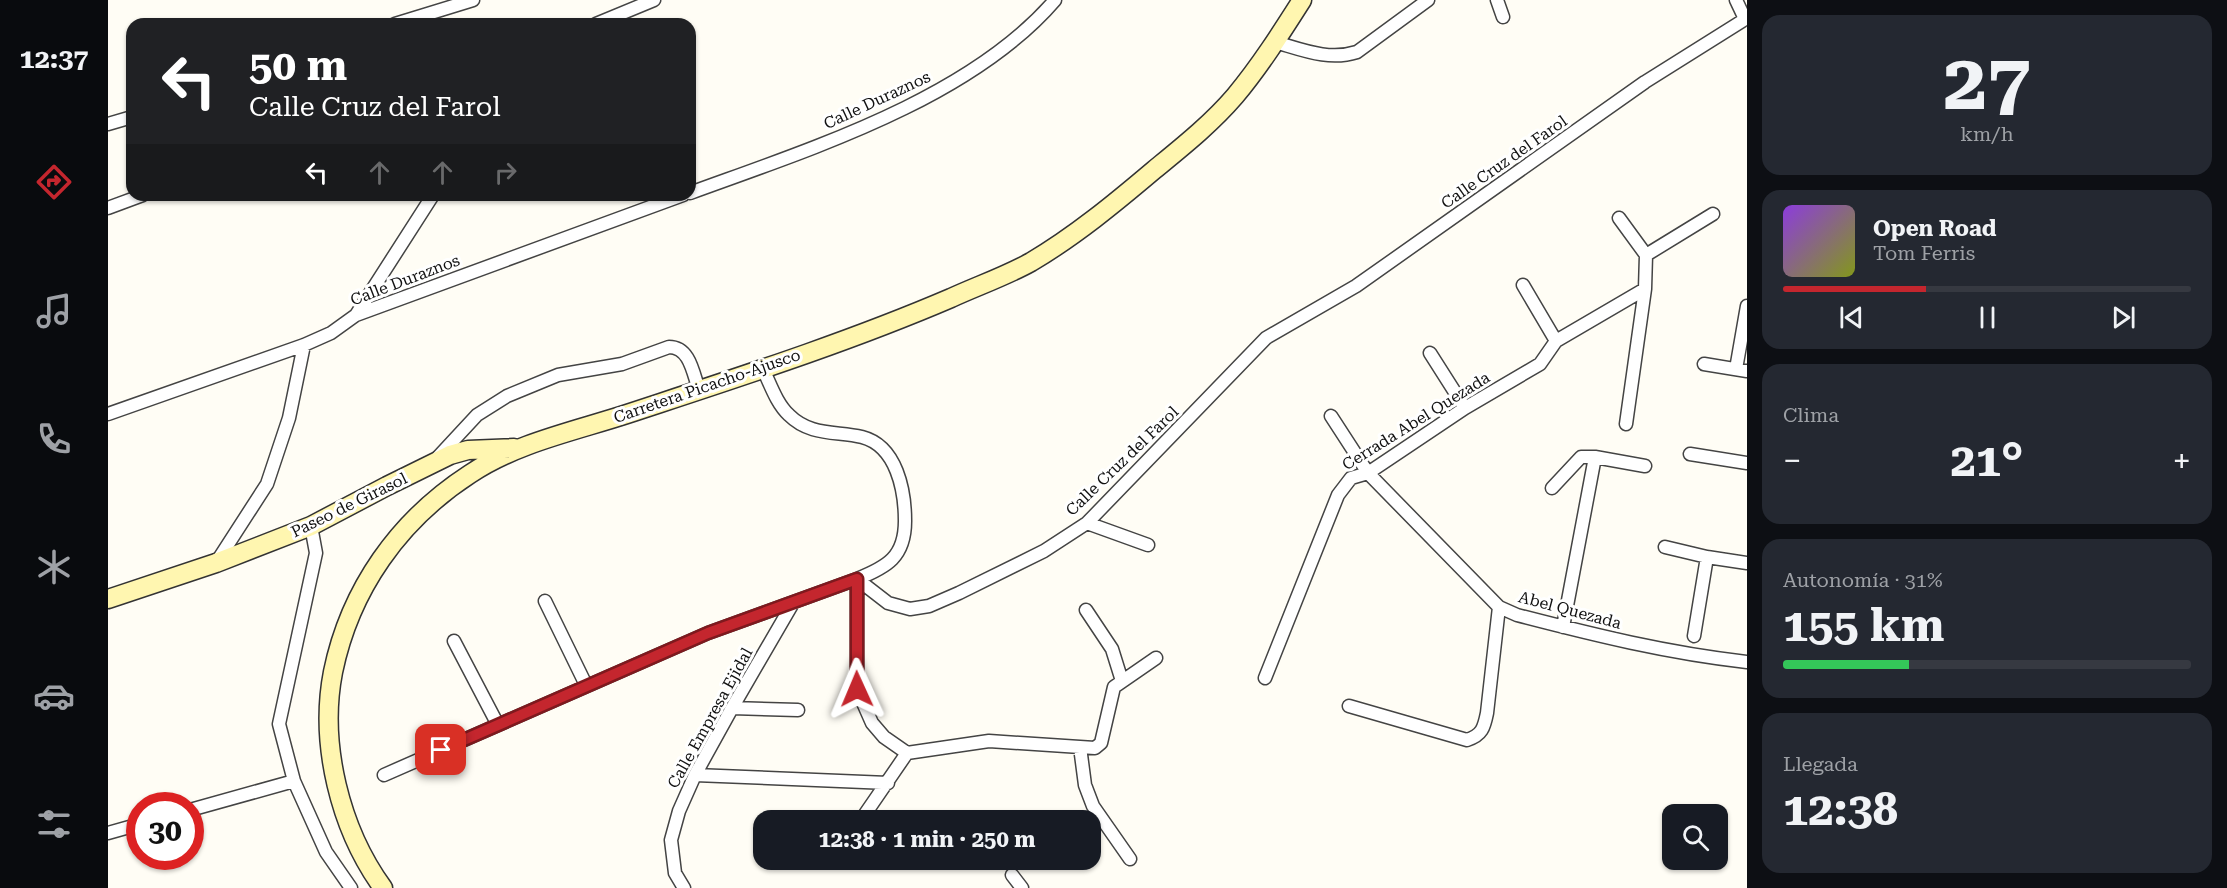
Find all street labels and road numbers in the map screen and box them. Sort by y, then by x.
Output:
street label: Calle Duraznos [821,67,934,133]
street label: Calle Cruz del Farol [1437,111,1571,213]
street label: Calle Duraznos [348,250,463,310]
street label: Carretera Picacho-Ajusco [611,345,803,427]
street label: Cerrada Abel Quezada [1339,368,1494,474]
street label: Calle Cruz del Farol [1062,402,1182,520]
street label: Paseo de Girasol [288,469,410,541]
street label: Abel Quezada [1516,587,1624,633]
street label: Calle Empresa Ejidal [663,644,757,792]

